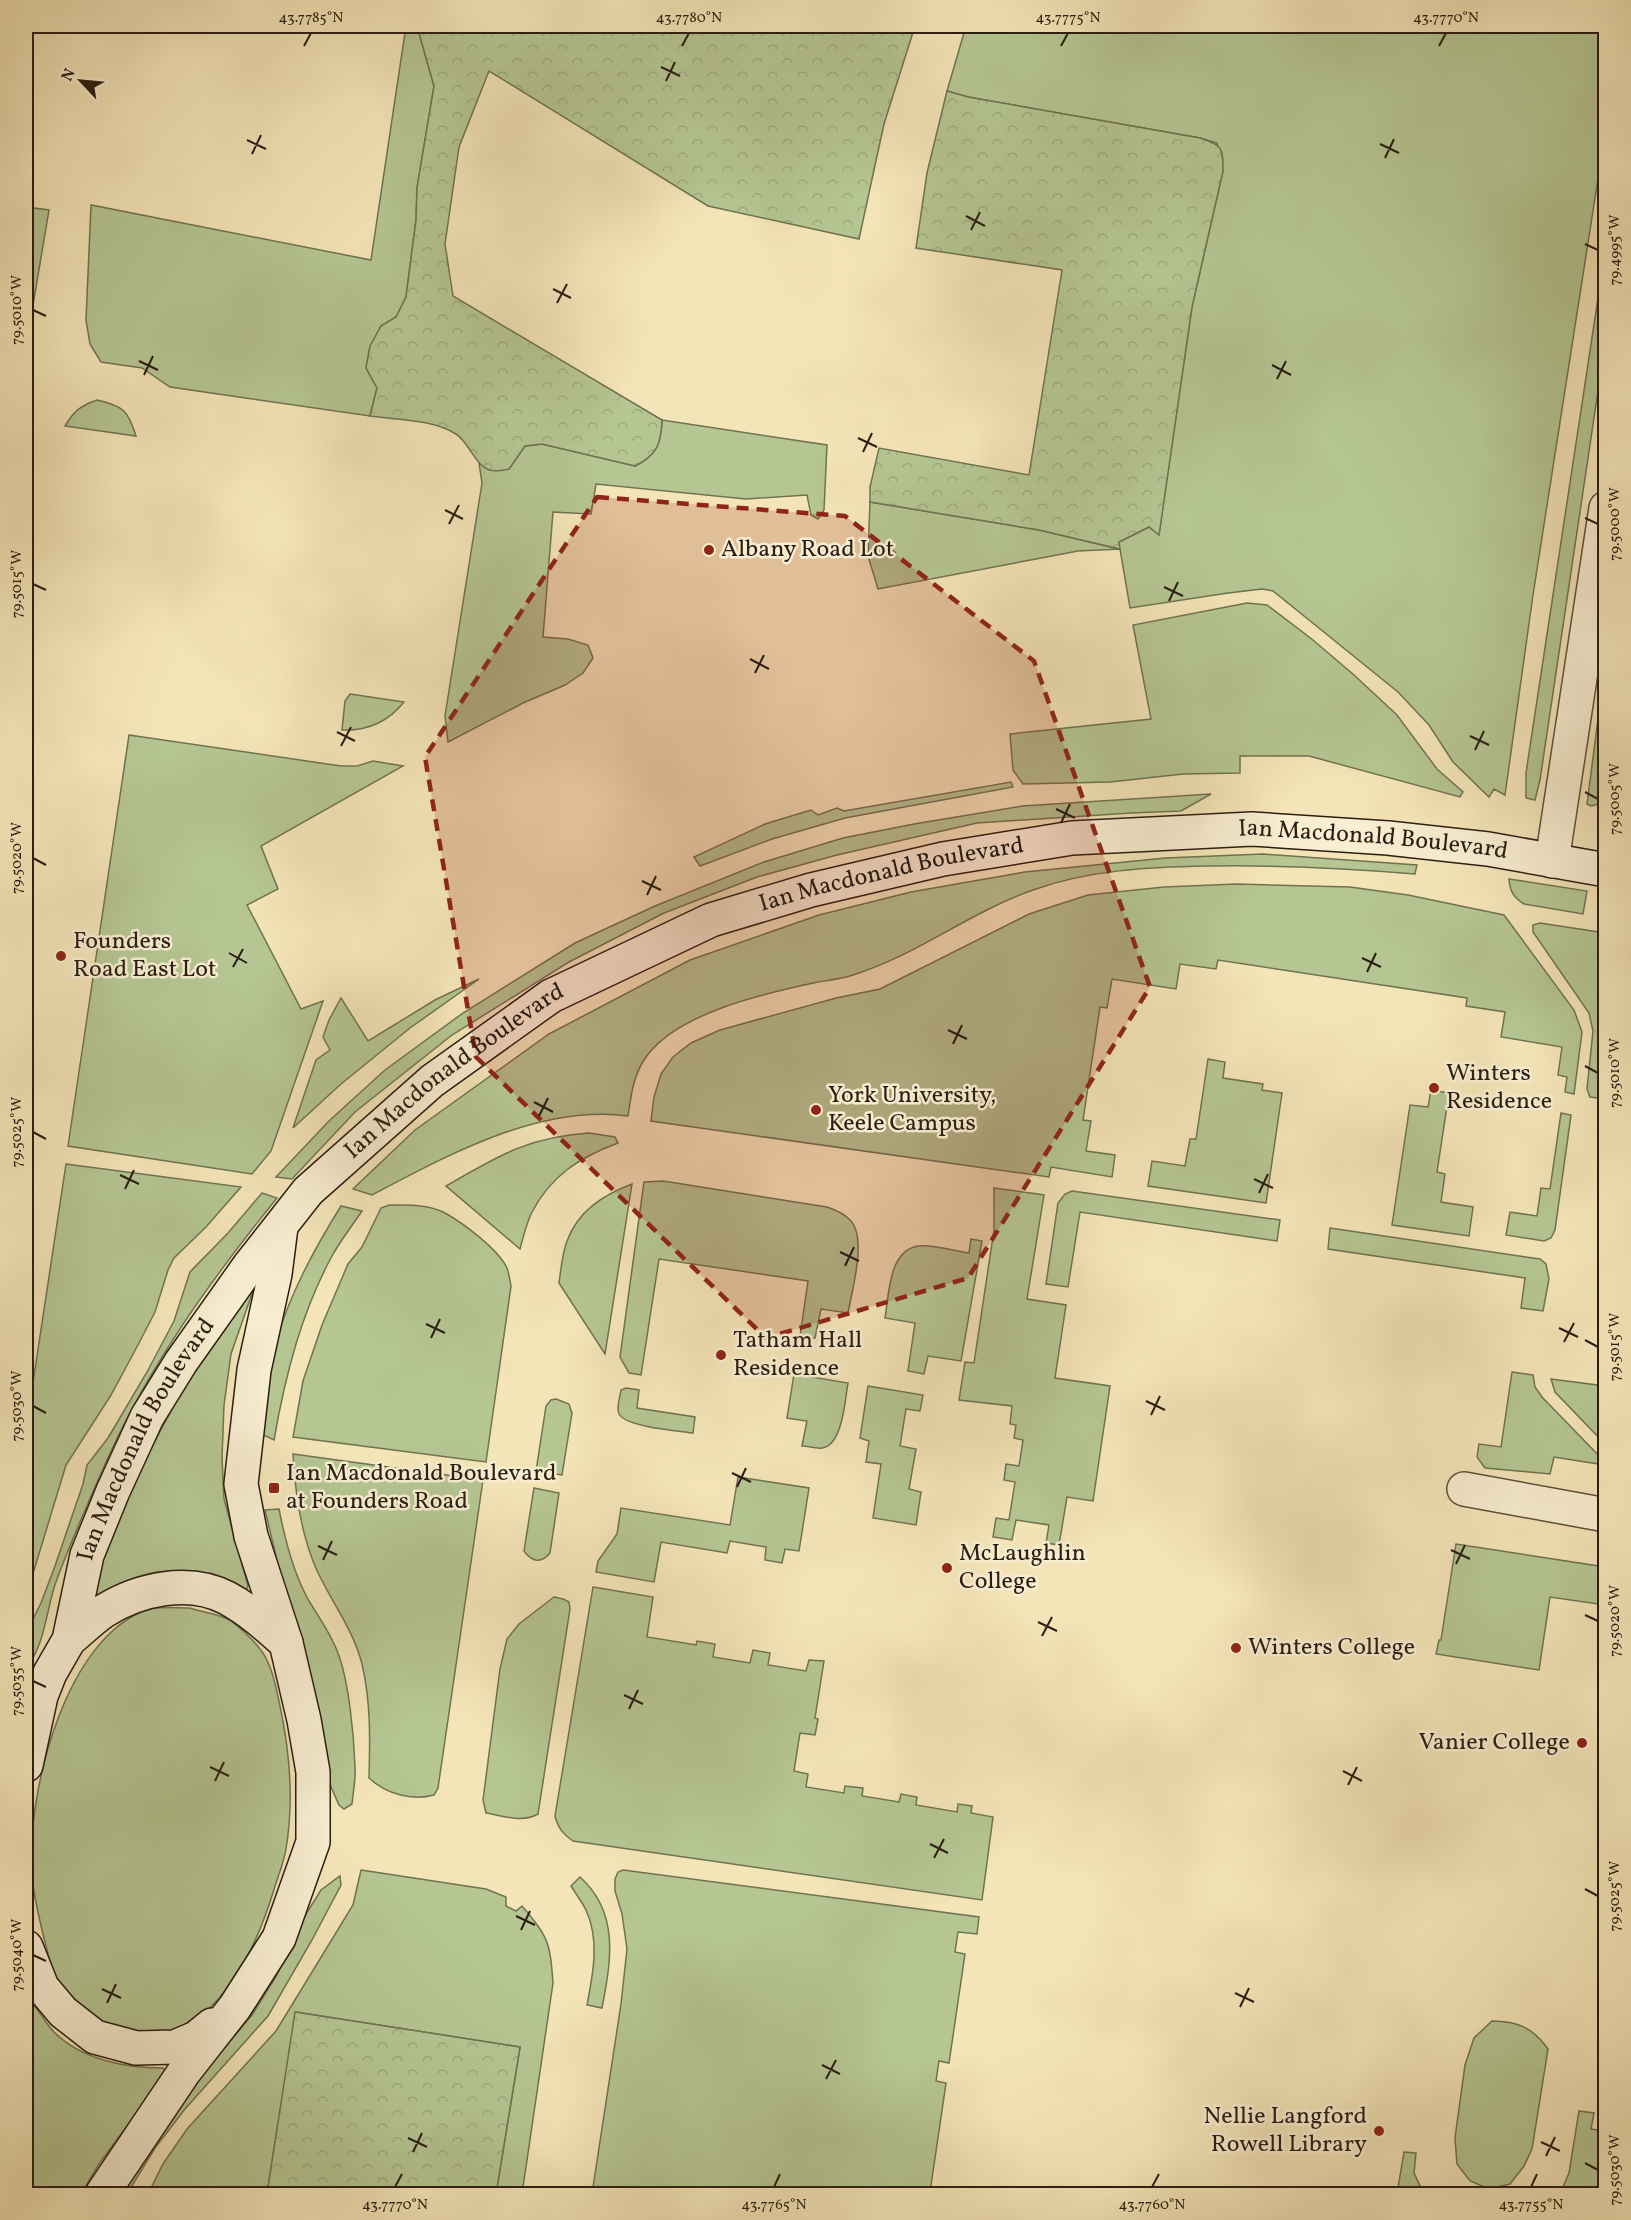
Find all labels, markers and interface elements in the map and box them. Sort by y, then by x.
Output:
text: 43.7785°N [279,8,343,29]
text: 43.7780°N [656,8,722,29]
text: 43.7775°N [1035,8,1101,29]
text: 43.7770°N [1413,8,1479,29]
north arrow [51,51,111,111]
text: N [57,65,82,85]
text: 79.4995°W [1605,214,1626,286]
text: 79.5010°W [7,275,28,345]
text: 79.5000°W [1605,487,1626,561]
place label: Albany Road Lot [721,533,894,567]
marker: Albany Road Lot [702,543,716,557]
text: 79.5015°W [7,550,28,618]
text: 79.5005°W [1605,763,1626,835]
street label: Ian Macdonald Boulevard [1237,812,1511,869]
text: 79.5020°W [7,822,28,894]
street label: Ian Macdonald Boulevard [755,829,1026,922]
place label: Founders Road East Lot [73,925,217,987]
marker: Founders Road East Lot [54,949,68,963]
street label: Ian Macdonald Boulevard [337,975,570,1168]
text: 79.5010°W [1605,1038,1626,1108]
place label: Winters Residence [1446,1057,1552,1119]
place label: York University, Keele Campus [828,1079,996,1141]
marker: Winters Residence [1427,1081,1441,1095]
text: 79.5025°W [7,1097,28,1167]
marker: York University, Keele Campus [809,1103,823,1117]
street label: Ian Macdonald Boulevard [69,1311,224,1564]
text: 79.5015°W [1605,1313,1626,1381]
place label: Tatham Hall Residence [733,1324,862,1386]
marker: Tatham Hall Residence [714,1348,728,1362]
text: 79.5030°W [7,1370,28,1442]
place label: Ian Macdonald Boulevard at Founders Road [286,1457,556,1519]
marker: Ian Macdonald Boulevard at Founders Road [267,1481,281,1495]
place label: McLaughlin College [959,1537,1086,1599]
marker: McLaughlin College [940,1561,954,1575]
text: 79.5020°W [1605,1585,1626,1657]
place label: Winters College [1248,1631,1415,1665]
marker: Winters College [1229,1641,1243,1655]
text: 79.5035°W [7,1646,28,1716]
place label: Vanier College [1418,1726,1570,1760]
marker: Vanier College [1575,1736,1589,1750]
text: 79.5025°W [1605,1861,1626,1931]
text: 79.5040°W [7,1919,28,1991]
place label: Nellie Langford Rowell Library [1204,2100,1367,2162]
marker: Nellie Langford Rowell Library [1372,2124,1386,2138]
text: 79.5030°W [1605,2134,1626,2206]
text: 43.7770°N [362,2195,428,2216]
text: 43.7765°N [741,2195,807,2216]
text: 43.7760°N [1119,2195,1185,2216]
text: 43.7755°N [1498,2195,1564,2216]

